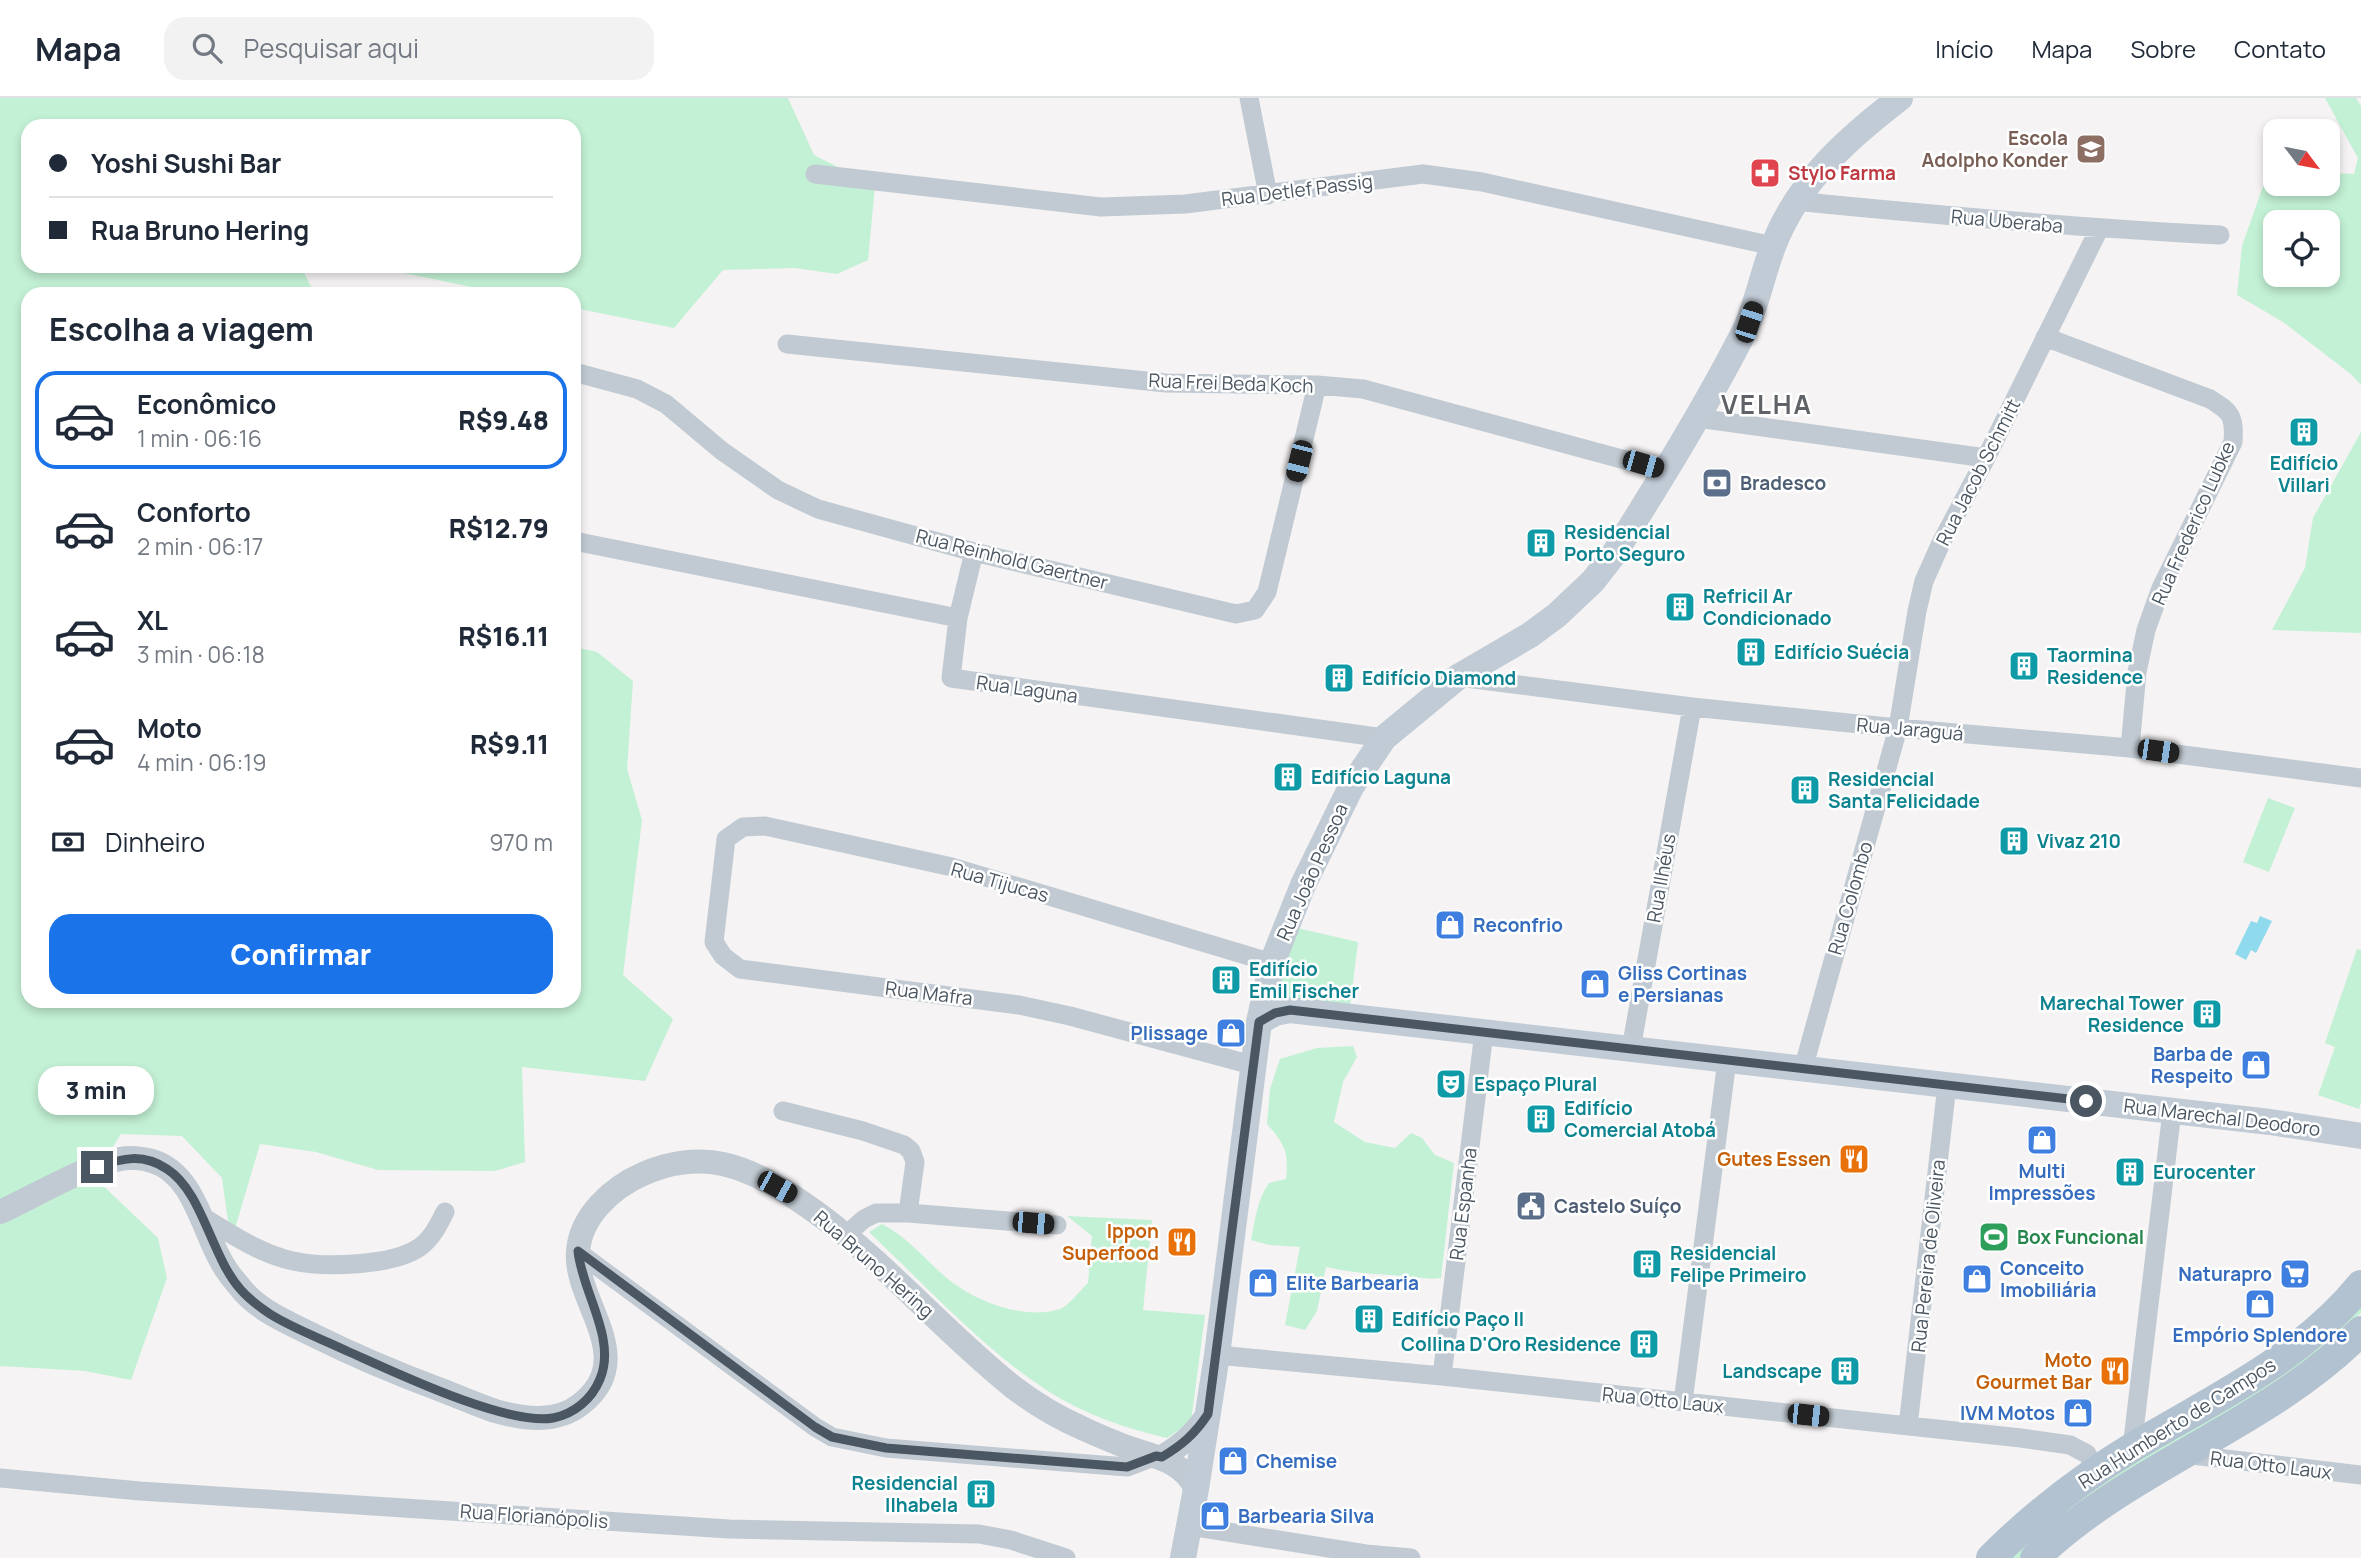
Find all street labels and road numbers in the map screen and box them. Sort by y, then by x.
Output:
street label: Rua Detlef Passig [1220,168,1374,212]
street label: Rua Uberaba [1950,203,2064,239]
street label: Rua Frei Beda Koch [1148,367,1314,399]
street label: Rua Jacob Schmitt [1930,394,2026,550]
street label: Rua Frederico Lubke [2145,437,2241,609]
street label: Rua Reinhold Gaertner [913,523,1111,595]
street label: Rua Laguna [975,669,1079,709]
street label: Rua Jaraguá [1856,711,1964,747]
street label: Rua João Pessoa [1270,799,1354,945]
street label: Rua Ilhéus [1640,831,1682,925]
street label: Rua Colombo [1821,838,1879,958]
street label: Rua Tijucas [948,856,1052,908]
street label: Rua Mafra [884,975,974,1011]
street label: Rua Marechal Deodoro [2122,1092,2322,1142]
street label: Rua Espanha [1443,1146,1483,1262]
street label: Rua Pereira de Oliveira [1905,1158,1951,1354]
street label: Rua Bruno Hering [808,1204,940,1324]
street label: Rua Humberto de Campos [2073,1351,2281,1495]
street label: Rua Otto Laux [1601,1381,1725,1419]
street label: Rua Otto Laux [2209,1445,2333,1485]
street label: Rua Florianópolis [459,1498,609,1534]

